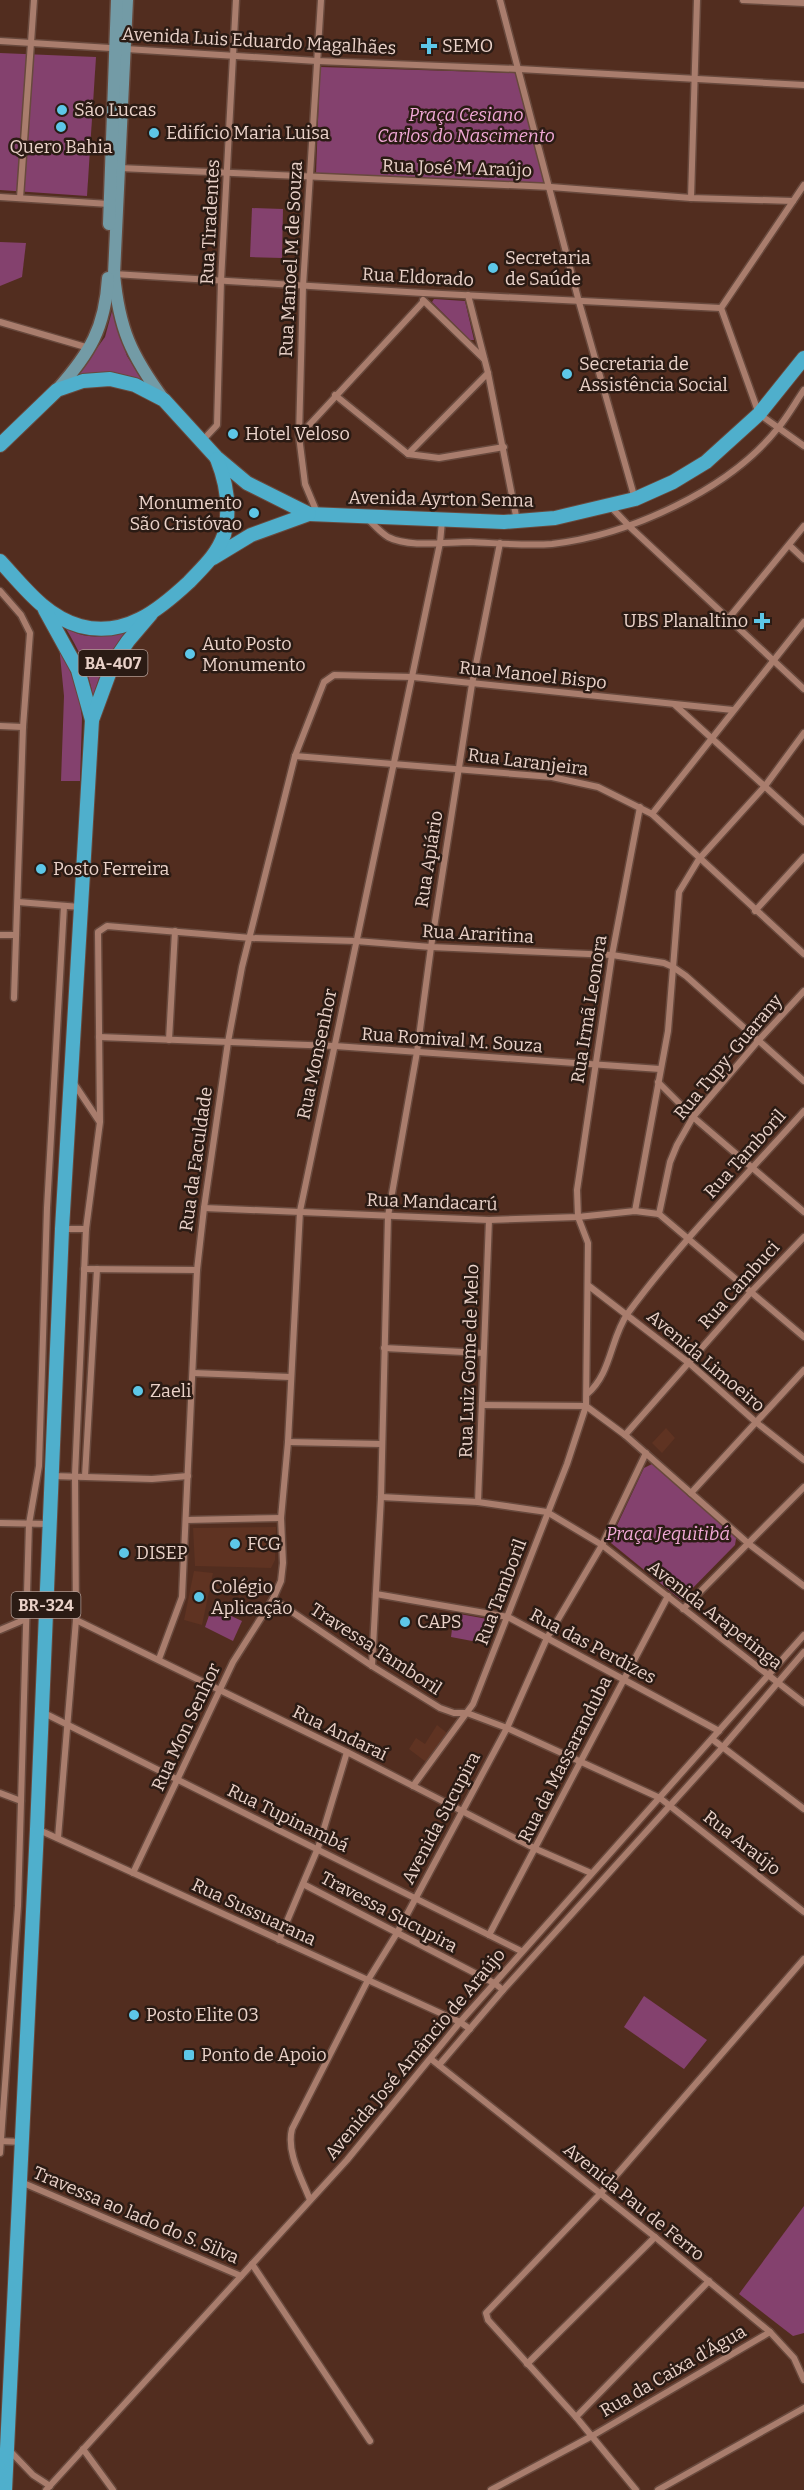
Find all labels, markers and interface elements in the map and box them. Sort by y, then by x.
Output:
street label: Avenida Luis Eduardo Magalhães [121,23,397,59]
place label: SEMO [442,35,493,57]
marker: SEMO [420,37,438,55]
place label: São Lucas [74,99,156,121]
marker: São Lucas [55,103,69,117]
park label: Praça Cesiano Carlos do Nascimento [377,104,555,147]
marker: Quero Bahia [54,120,68,134]
place label: Edifício Maria Luisa [166,122,330,144]
marker: Edifício Maria Luisa [147,126,161,140]
place label: Quero Bahia [9,136,113,158]
street label: Rua José M Araújo [382,154,532,182]
street label: Rua Tiradentes [196,159,224,285]
street label: Rua Manoel M de Souza [275,160,307,358]
place label: Secretaria de Saúde [505,247,591,290]
marker: Secretaria de Saúde [486,261,500,275]
street label: Rua Eldorado [362,263,474,291]
place label: Secretaria de Assistência Social [579,353,728,396]
marker: Secretaria de Assistência Social [560,367,574,381]
place label: Hotel Veloso [245,423,350,445]
marker: Hotel Veloso [226,427,240,441]
street label: Avenida Ayrton Senna [348,486,534,512]
place label: Monumento São Cristóvao [129,492,242,535]
marker: Monumento São Cristóvao [247,506,261,520]
place label: UBS Planaltino [623,610,748,632]
marker: UBS Planaltino [753,612,771,630]
place label: Auto Posto Monumento [202,633,306,676]
marker: Auto Posto Monumento [183,647,197,661]
road number: BA-407 [78,650,148,676]
street label: Rua Manoel Bispo [458,656,608,694]
street label: Rua Laranjeira [466,744,590,780]
street label: Rua Apiário [410,809,448,909]
place label: Posto Ferreira [53,858,170,880]
marker: Posto Ferreira [34,862,48,876]
street label: Rua Araritina [422,920,535,948]
street label: Rua Irmã Leonora [566,933,612,1085]
street label: Rua Monsenhor [292,987,342,1121]
street label: Rua Tupy-Guarany [669,989,787,1124]
street label: Rua Romival M. Souza [361,1023,544,1057]
street label: Rua da Faculdade [175,1085,217,1233]
street label: Rua Tamboril [699,1105,791,1203]
street label: Rua Mandacarú [366,1189,498,1215]
street label: Rua Cambuci [694,1237,784,1333]
street label: Rua Luiz Gome de Melo [455,1264,483,1458]
street label: Avenida Limoeiro [643,1305,769,1417]
place label: Zaeli [150,1380,191,1402]
marker: Zaeli [131,1384,145,1398]
park label: Praça Jequitibá [606,1523,730,1545]
place label: FCG [247,1533,281,1555]
street label: Rua Tamboril [471,1536,531,1648]
marker: FCG [228,1537,242,1551]
place label: DISEP [136,1542,188,1564]
marker: DISEP [117,1546,131,1560]
street label: Avenida Arapetinga [643,1556,787,1674]
place label: Colégio Aplicação [211,1576,293,1619]
marker: Colégio Aplicação [192,1590,206,1604]
road number: BR-324 [12,1592,80,1618]
street label: Travessa Tamboril [306,1598,446,1700]
street label: Rua das Perdizes [526,1604,660,1688]
place label: CAPS [417,1611,461,1633]
marker: CAPS [398,1615,412,1629]
street label: Rua Mon Senhor [147,1660,225,1794]
street label: Rua da Massaranduba [514,1672,616,1846]
street label: Rua Andaraí [289,1701,392,1766]
street label: Avenida Sucupira [397,1748,485,1888]
street label: Rua Tupinambá [224,1779,352,1857]
street label: Rua Araújo [699,1806,785,1880]
street label: Travessa Sucupira [317,1867,461,1957]
street label: Rua Sussuarana [188,1874,320,1950]
street label: Avenida José Amâncio de Araújo [320,1944,510,2164]
place label: Posto Elite 03 [146,2004,259,2026]
marker: Posto Elite 03 [127,2008,141,2022]
place label: Ponto de Apoio [201,2044,327,2066]
marker: Ponto de Apoio [182,2048,196,2062]
street label: Avenida Pau de Ferro [559,2138,709,2266]
street label: Travessa ao lado do S. Silva [30,2162,242,2268]
street label: Rua da Caixa d'Água [596,2320,750,2422]

